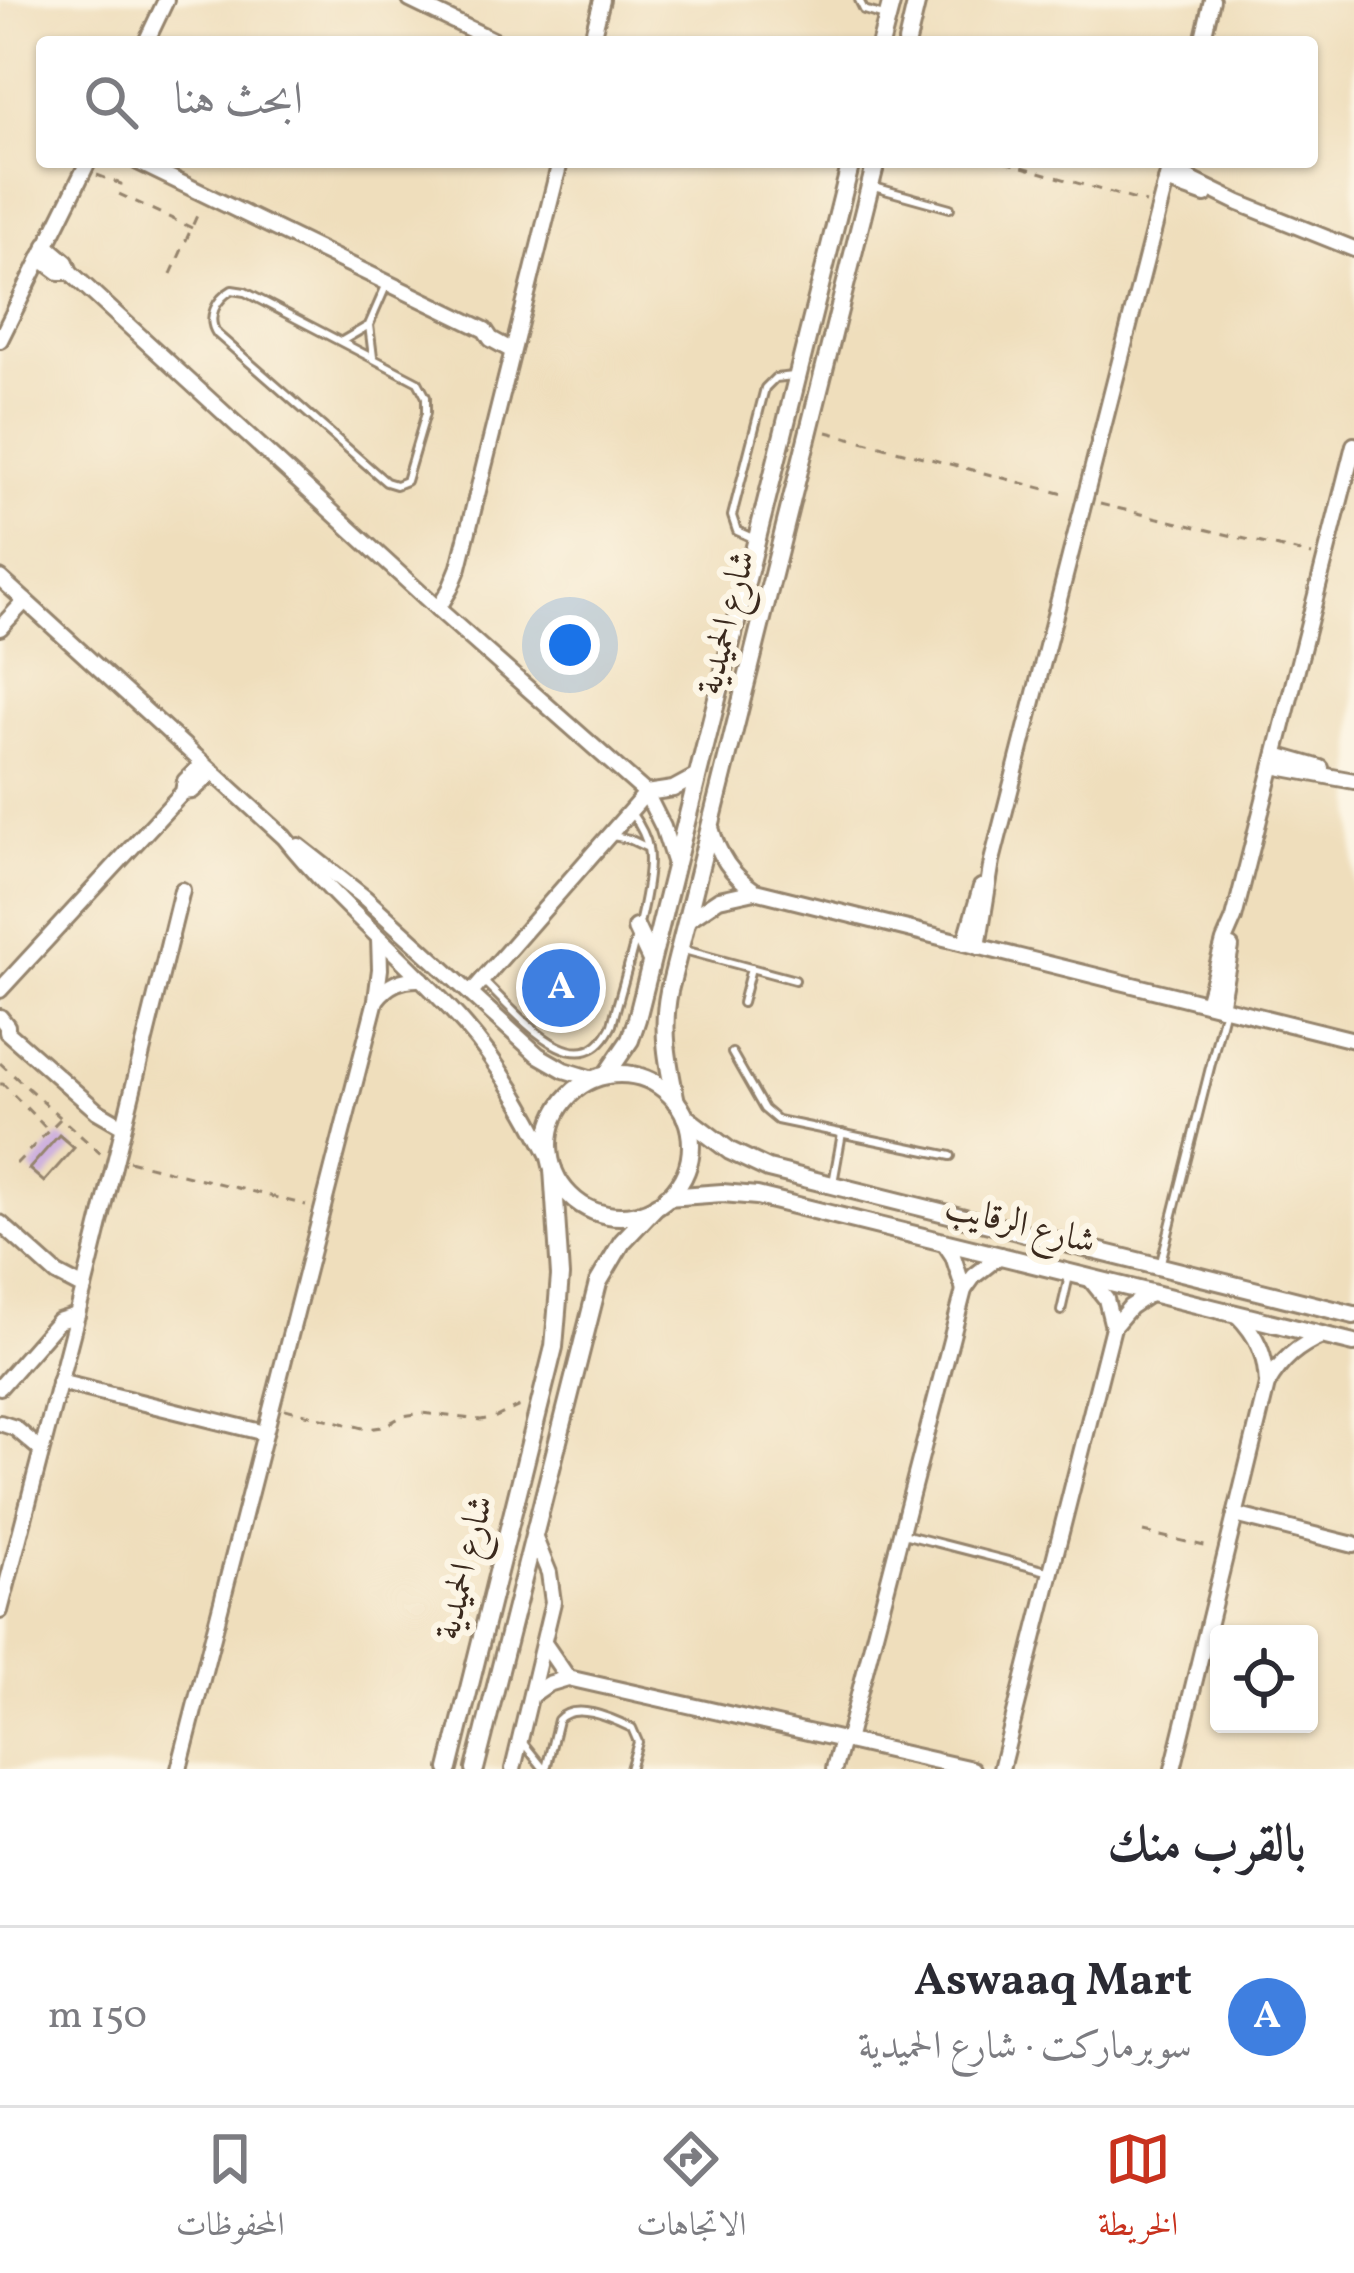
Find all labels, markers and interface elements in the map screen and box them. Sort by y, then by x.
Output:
search box [36,36,1318,168]
icon: search [78,69,144,135]
text: ابحث هنا [174,70,303,133]
street label: شارع الحميدية [686,546,772,701]
your location [540,615,600,675]
pin: A [522,943,600,1033]
street label: شارع الرقايب [939,1183,1100,1271]
street label: شارع الحميدية [424,1491,510,1646]
map controls [1210,1625,1318,1733]
button: locate [1210,1625,1318,1733]
text: بالقرب منك [1107,1811,1306,1882]
text: Aswaaq Mart [914,1951,1192,2014]
text: 150 m [48,1990,147,2044]
text: A [1253,1990,1281,2044]
text: سوبرماركت · شارع الحميدية [858,2021,1192,2075]
tab: المحفوظات [176,2126,285,2256]
tab: الاتجاهات [636,2126,746,2256]
tab: الخريطة [1098,2126,1178,2256]

